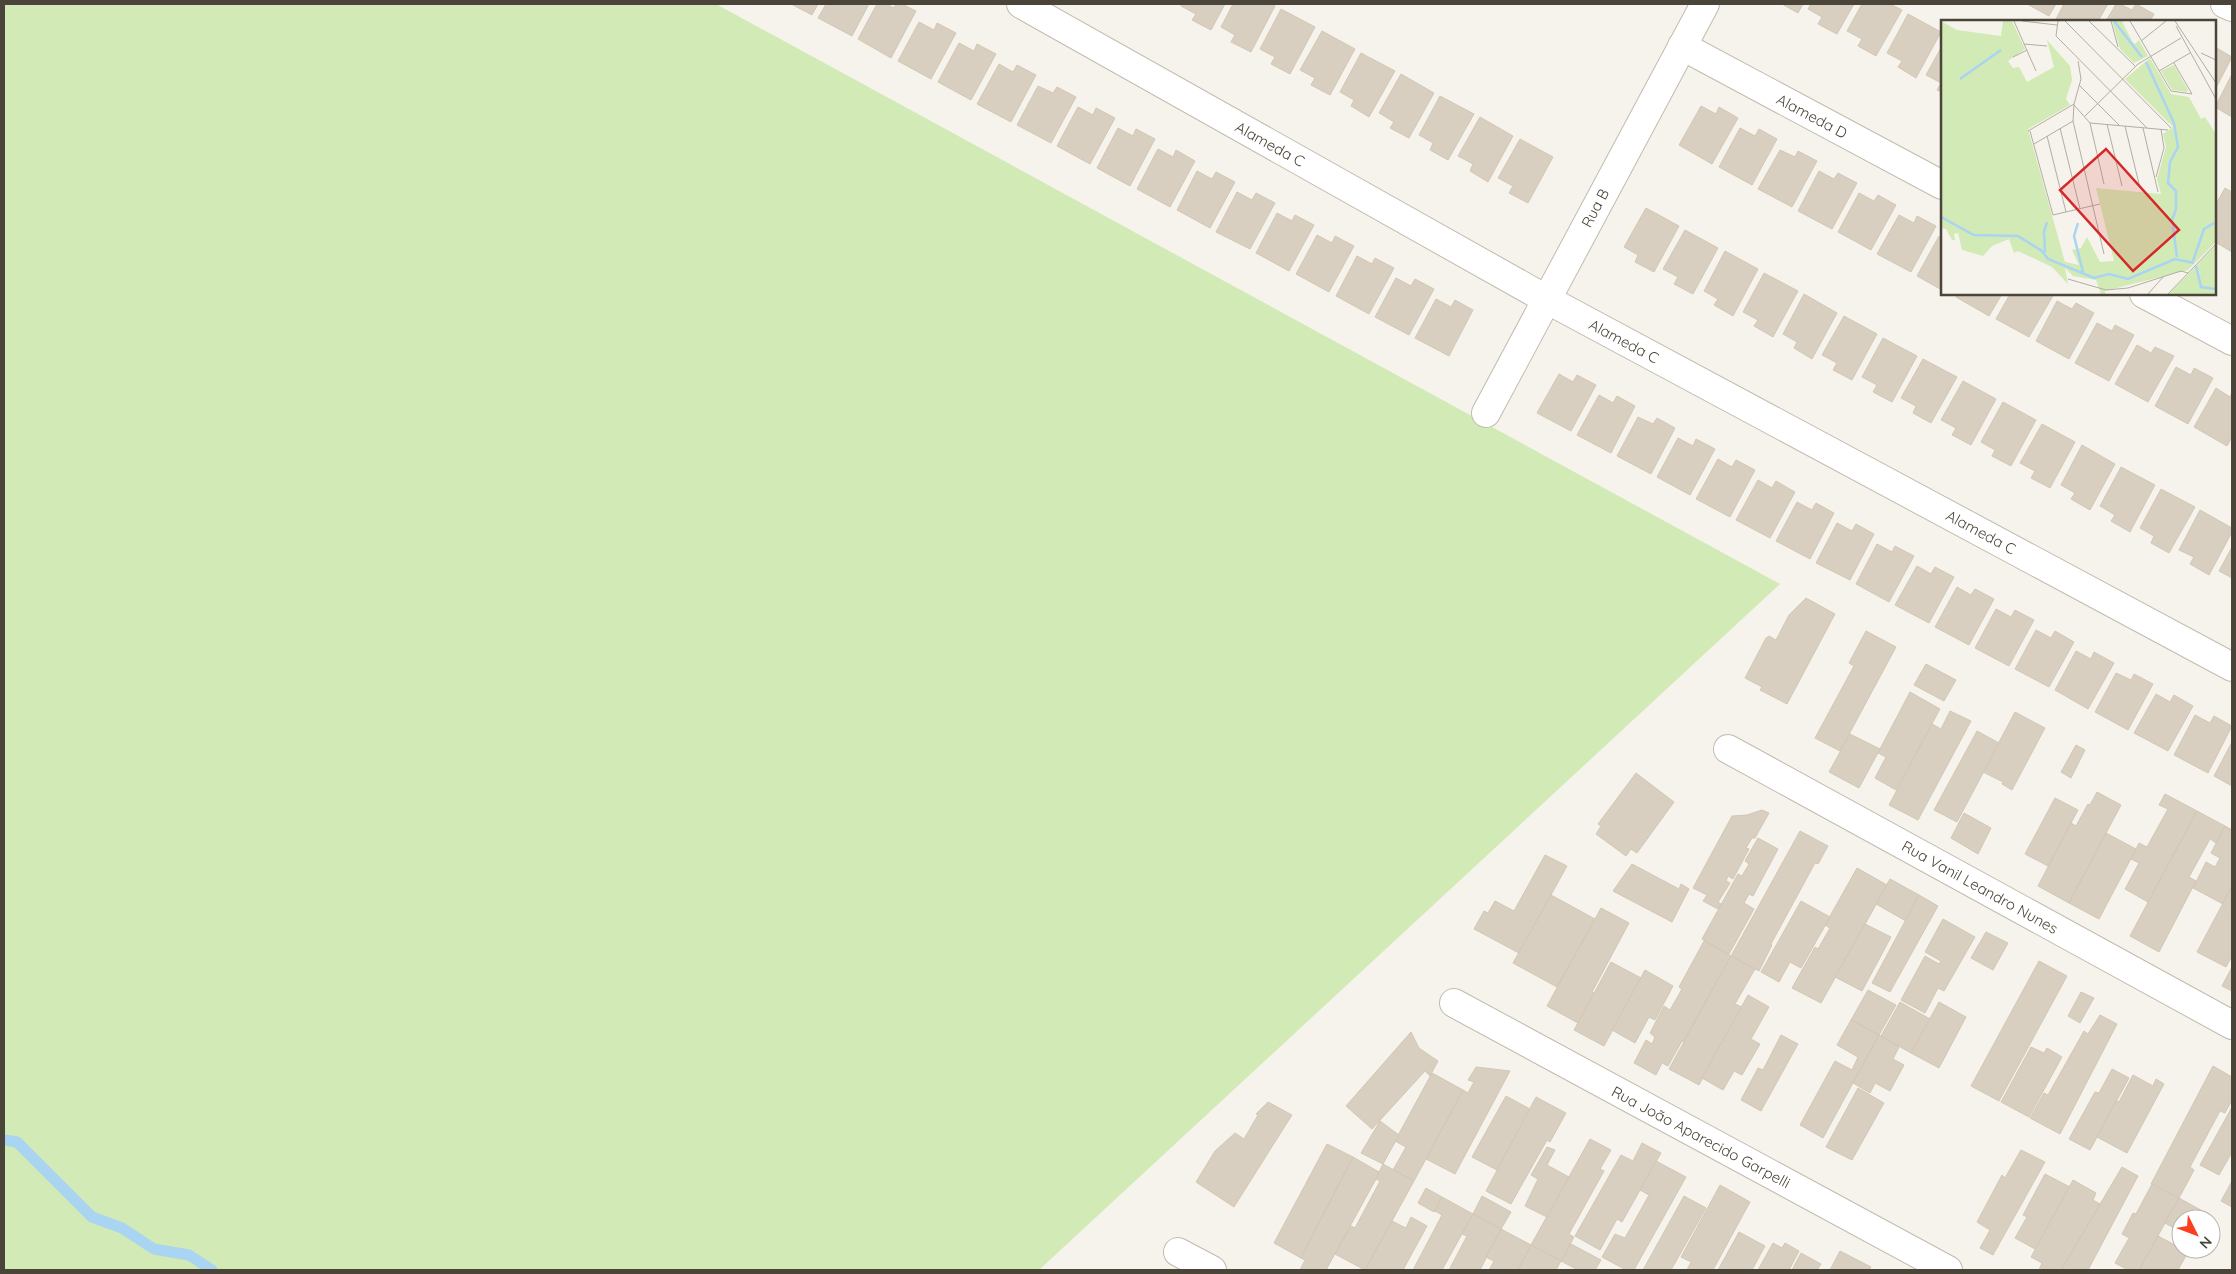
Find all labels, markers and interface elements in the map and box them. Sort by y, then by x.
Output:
inset map [1941,20,2216,295]
street label: Alameda D [1773,89,1851,143]
street label: Alameda C [1232,117,1308,171]
street label: Rua B [1577,185,1613,231]
street label: Alameda C [1586,315,1662,367]
street label: Alameda C [1943,506,2019,558]
street label: Rua Vanil Leandro Nunes [1899,836,2061,938]
street label: Rua João Aparecido Garpelli [1608,1082,1794,1192]
north arrow [2171,1209,2221,1259]
text: N [2196,1233,2216,1253]

